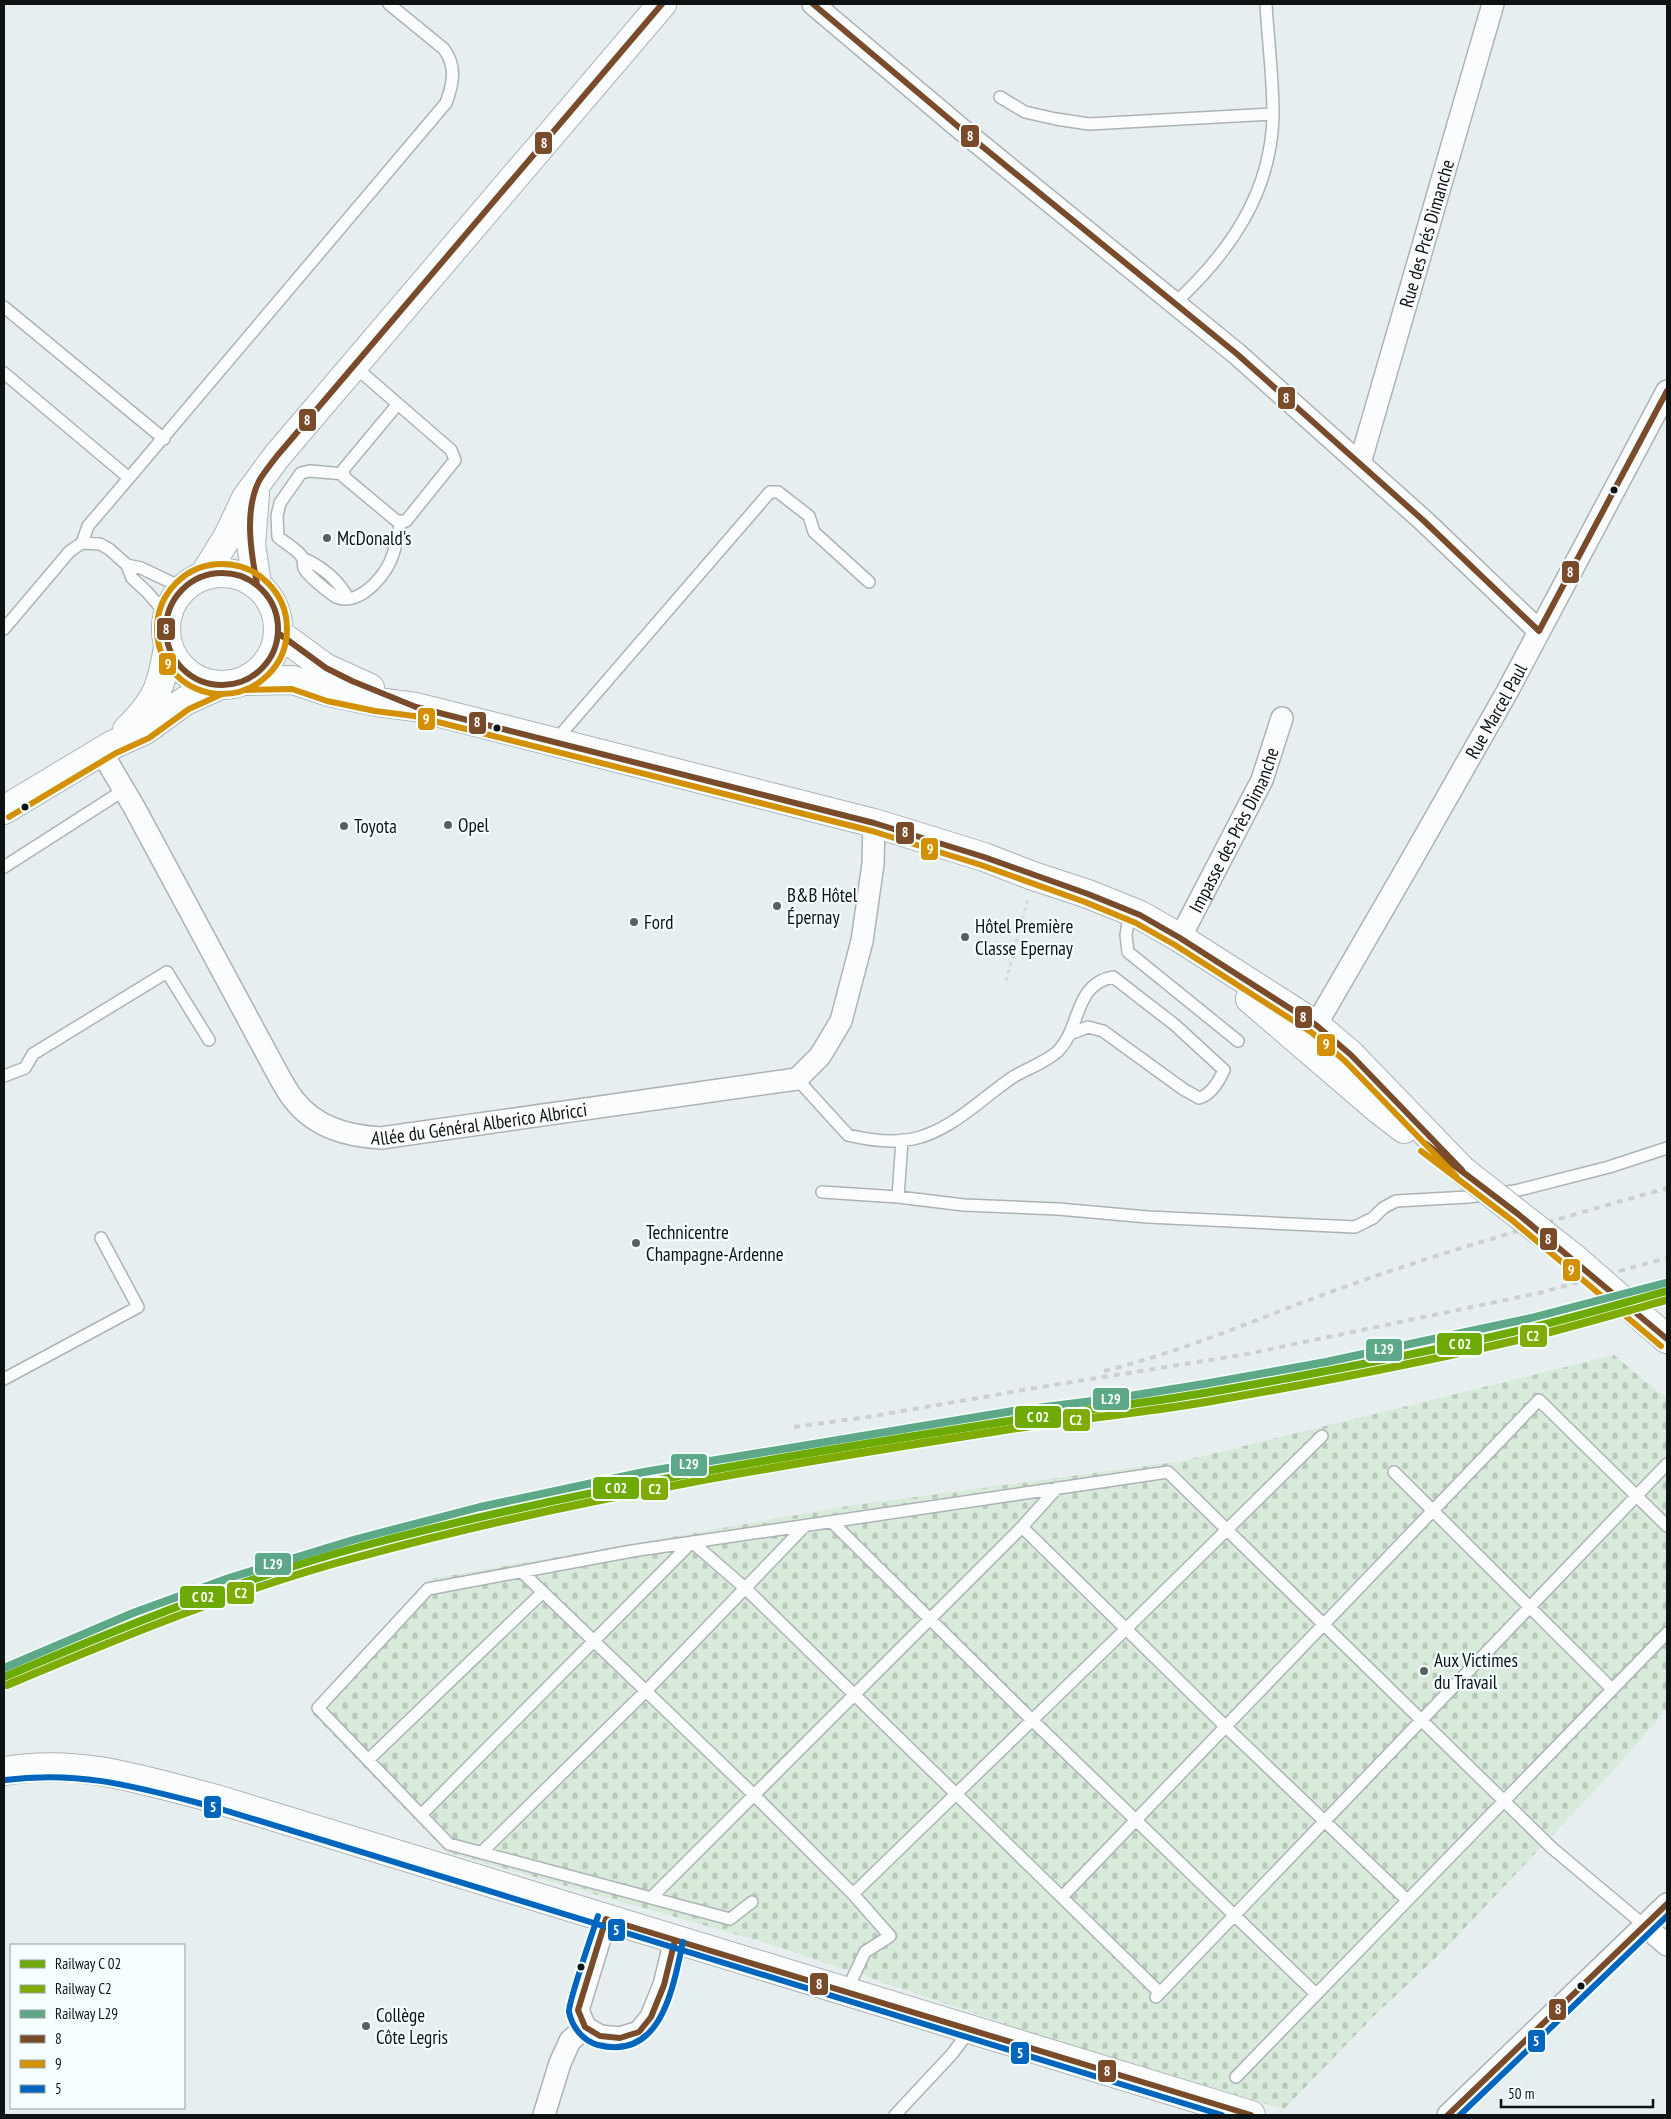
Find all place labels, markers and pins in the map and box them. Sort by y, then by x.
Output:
unlabelled marker [1609,485,1619,495]
place label: McDonald's [337,526,412,550]
marker: McDonald's [321,532,333,544]
unlabelled marker [492,723,502,733]
unlabelled marker [20,802,30,812]
place label: Opel [458,813,490,837]
place label: Toyota [354,814,397,838]
marker: Opel [442,819,454,831]
marker: Toyota [338,820,350,832]
place label: B&B Hôtel Épernay [787,883,858,929]
marker: B&B Hôtel Épernay [771,900,783,912]
place label: Ford [644,910,674,934]
place label: Hôtel Première Classe Epernay [975,914,1074,960]
marker: Ford [628,916,640,928]
marker: Hôtel Première Classe Epernay [959,931,971,943]
place label: Technicentre Champagne-Ardenne [646,1220,784,1266]
marker: Technicentre Champagne-Ardenne [630,1237,642,1249]
place label: Aux Victimes du Travail [1434,1648,1518,1694]
marker: Aux Victimes du Travail [1418,1665,1430,1677]
unlabelled marker [576,1962,586,1972]
unlabelled marker [1576,1981,1586,1991]
place label: Collège Côte Legris [376,2003,448,2049]
marker: Collège Côte Legris [360,2020,372,2032]

